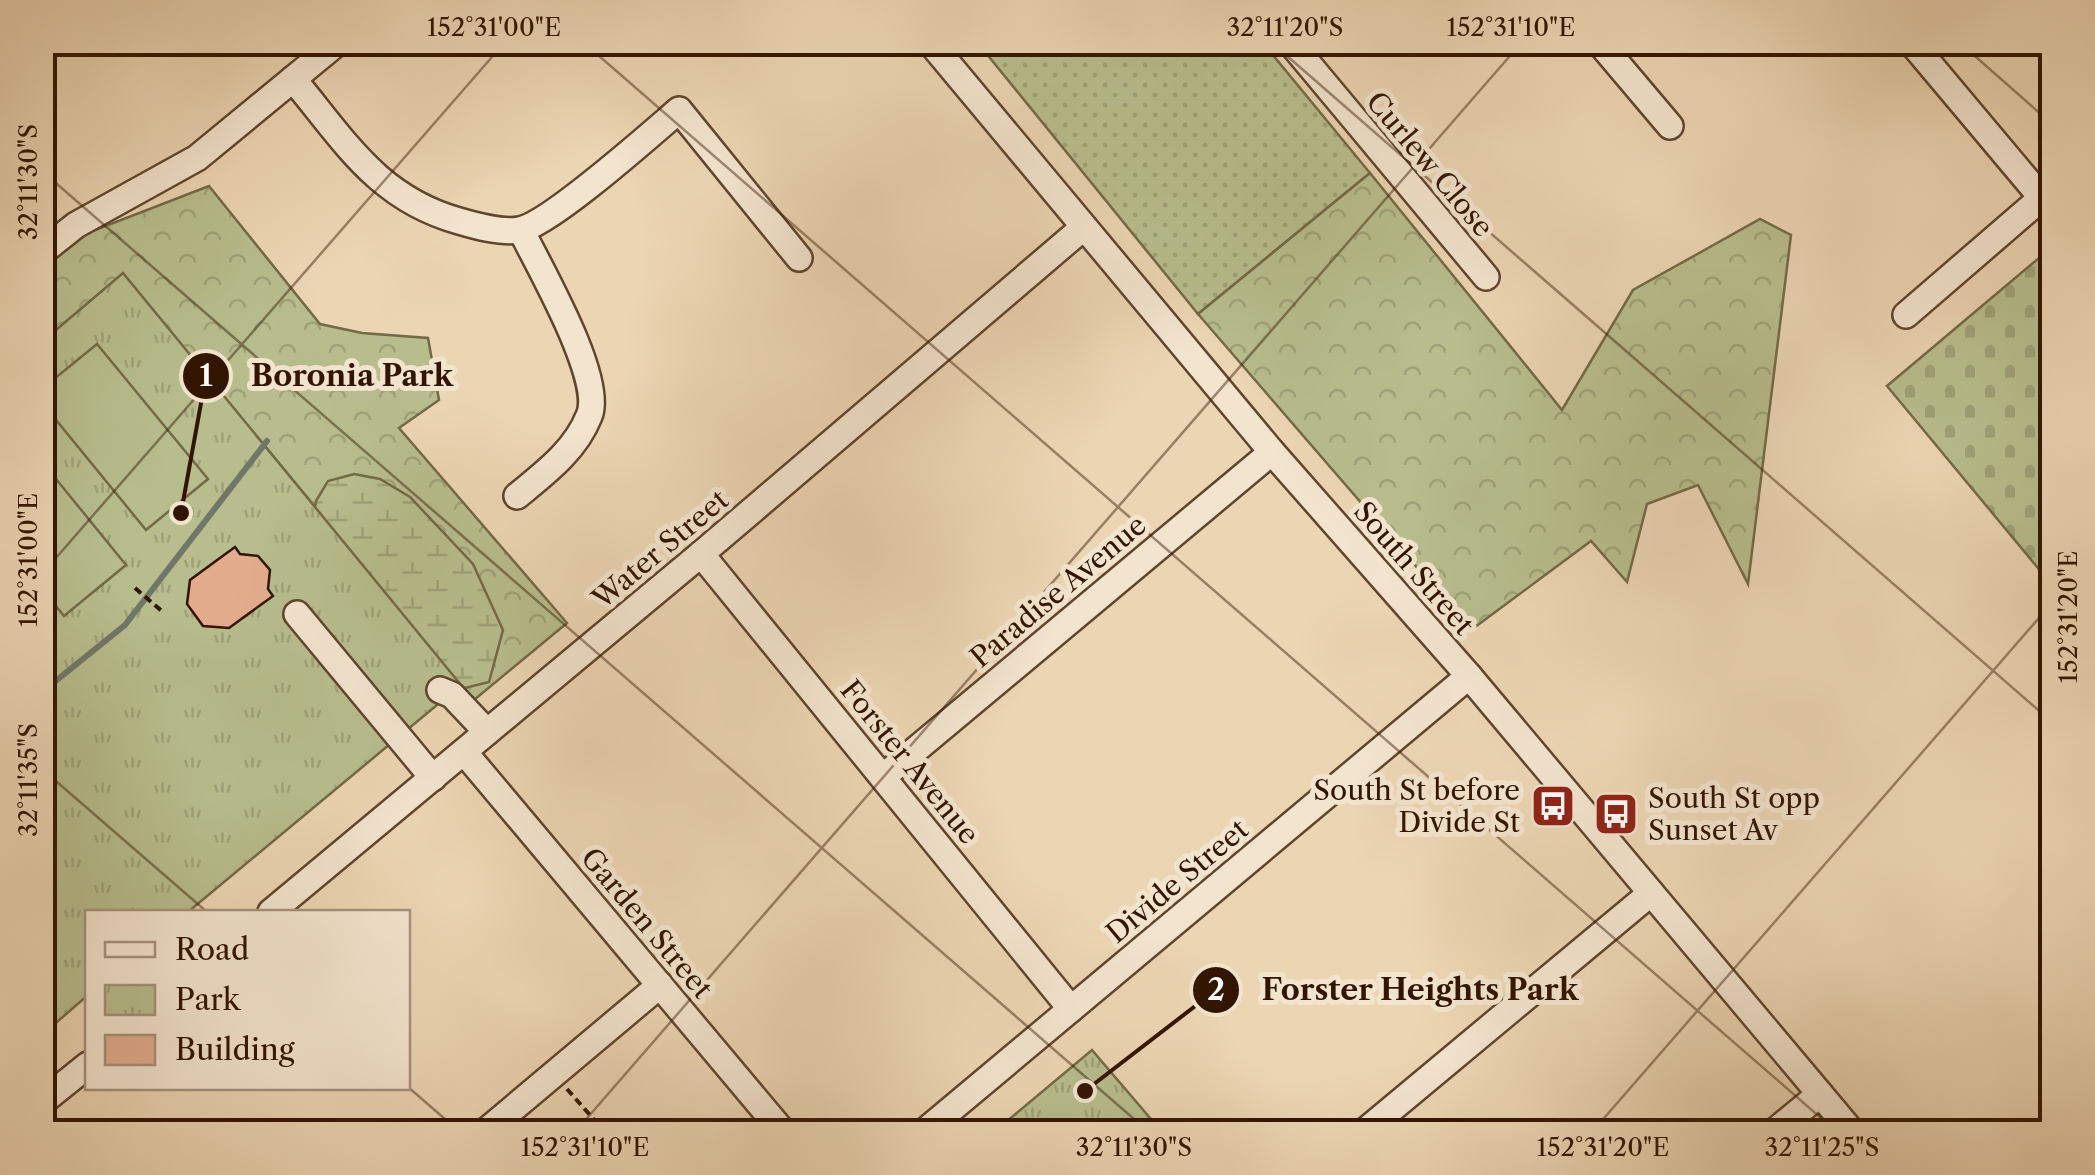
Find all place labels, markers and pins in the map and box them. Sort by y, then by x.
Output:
callout: Boronia Park [181,346,474,406]
place label: South St before Divide St [1313,773,1520,839]
place label: South St opp Sunset Av [1648,781,1820,847]
bus stop icon: South St before Divide St [1530,783,1576,829]
bus stop icon: South St opp Sunset Av [1593,791,1639,837]
callout: Forster Heights Park [1191,960,1599,1020]

